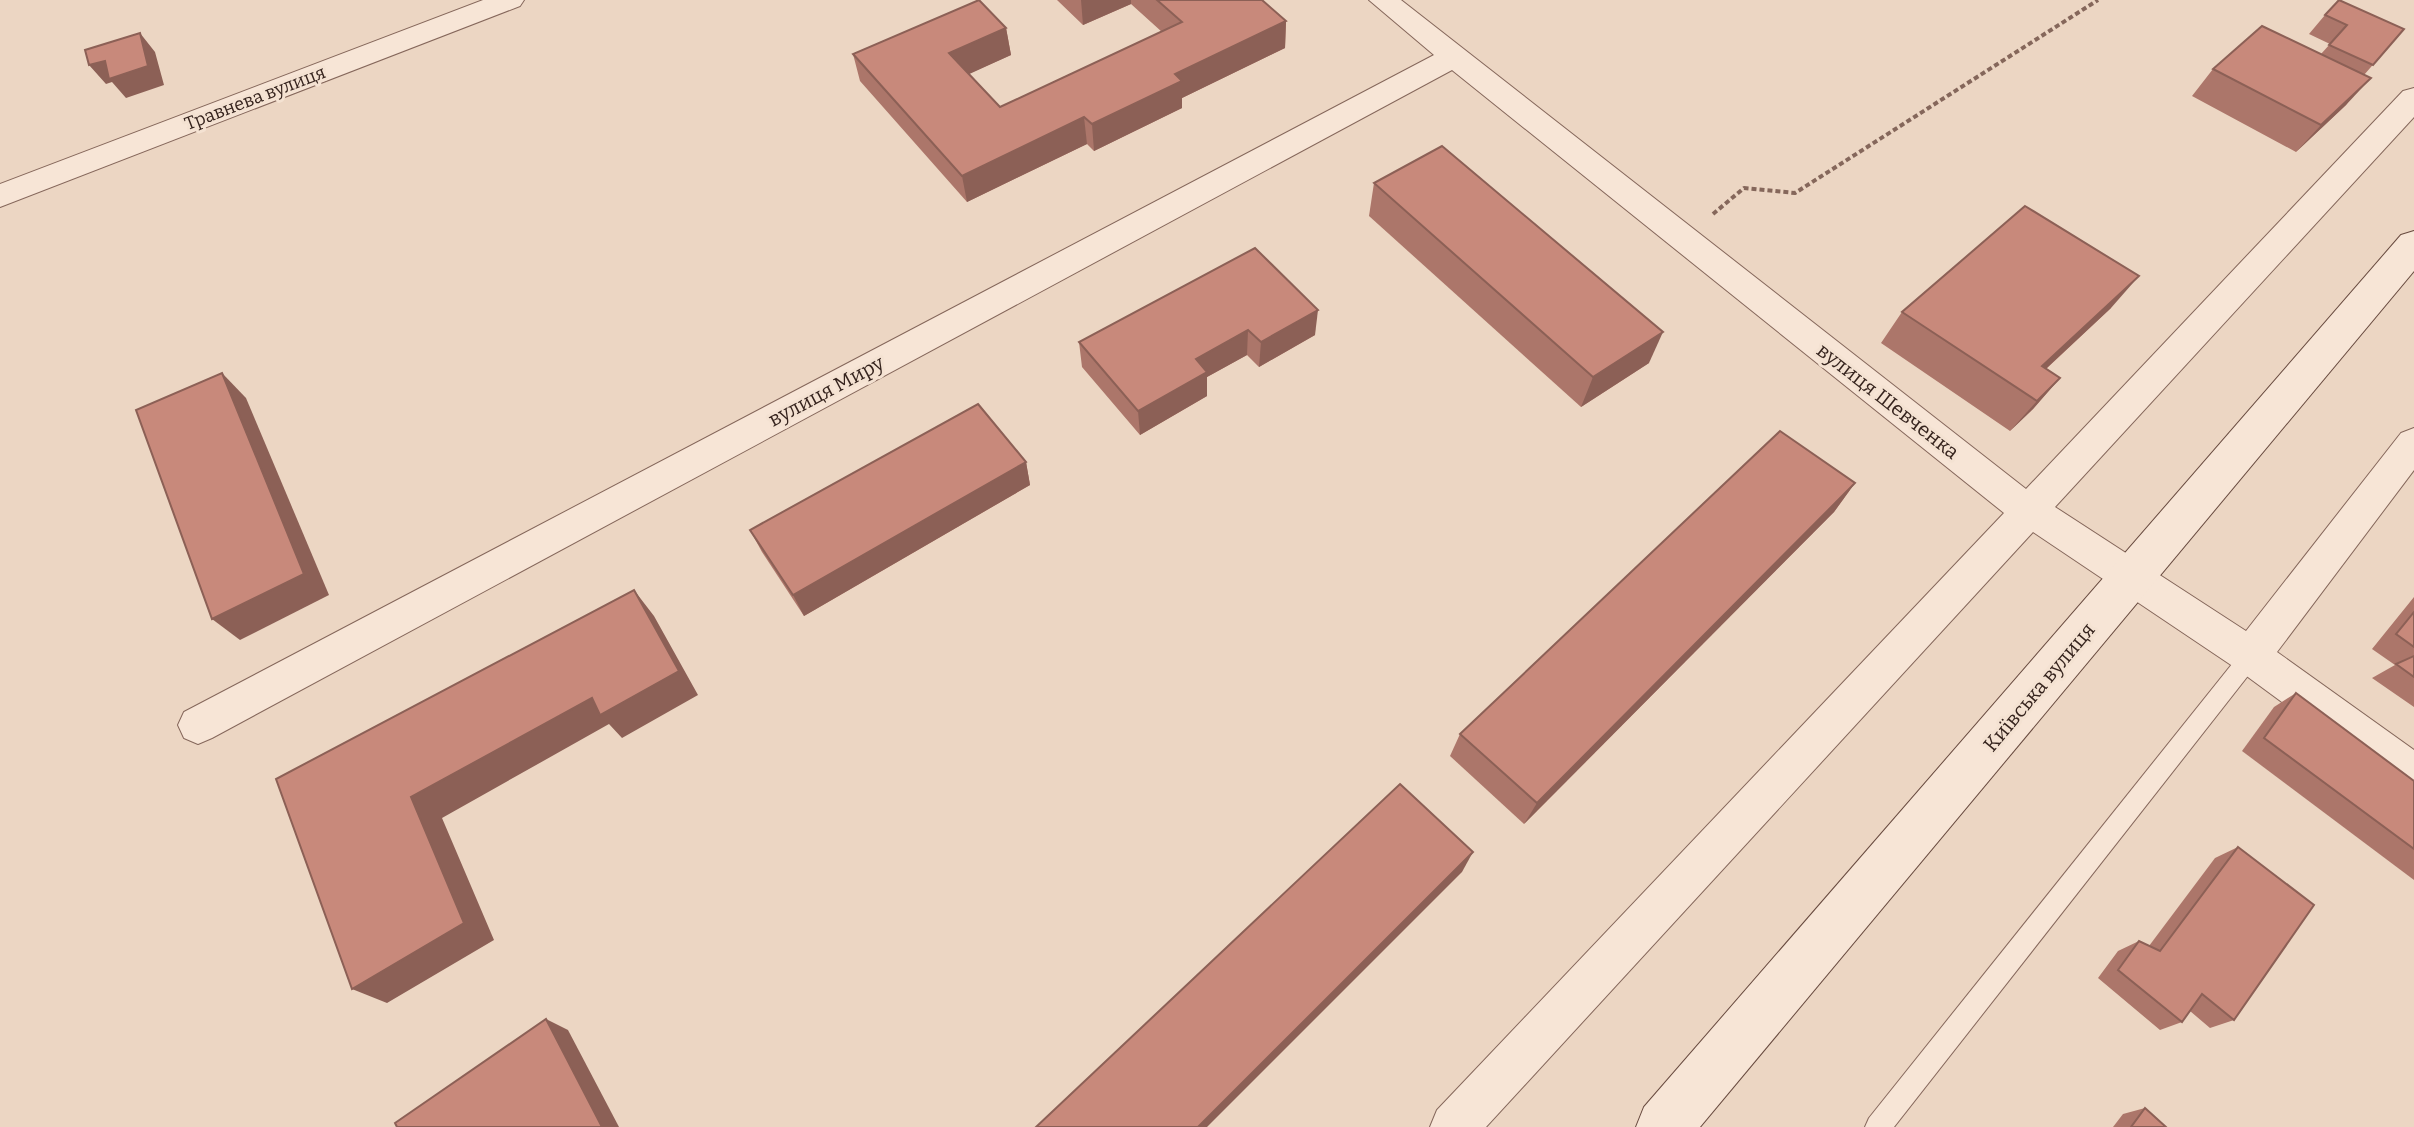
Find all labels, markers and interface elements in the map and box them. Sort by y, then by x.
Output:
street label: Травнева вулиця [181,61,329,135]
street label: вулиця Шевченка [1812,338,1964,464]
street label: вулиця Миру [764,350,888,431]
street label: Київська вулиця [1978,618,2100,756]

